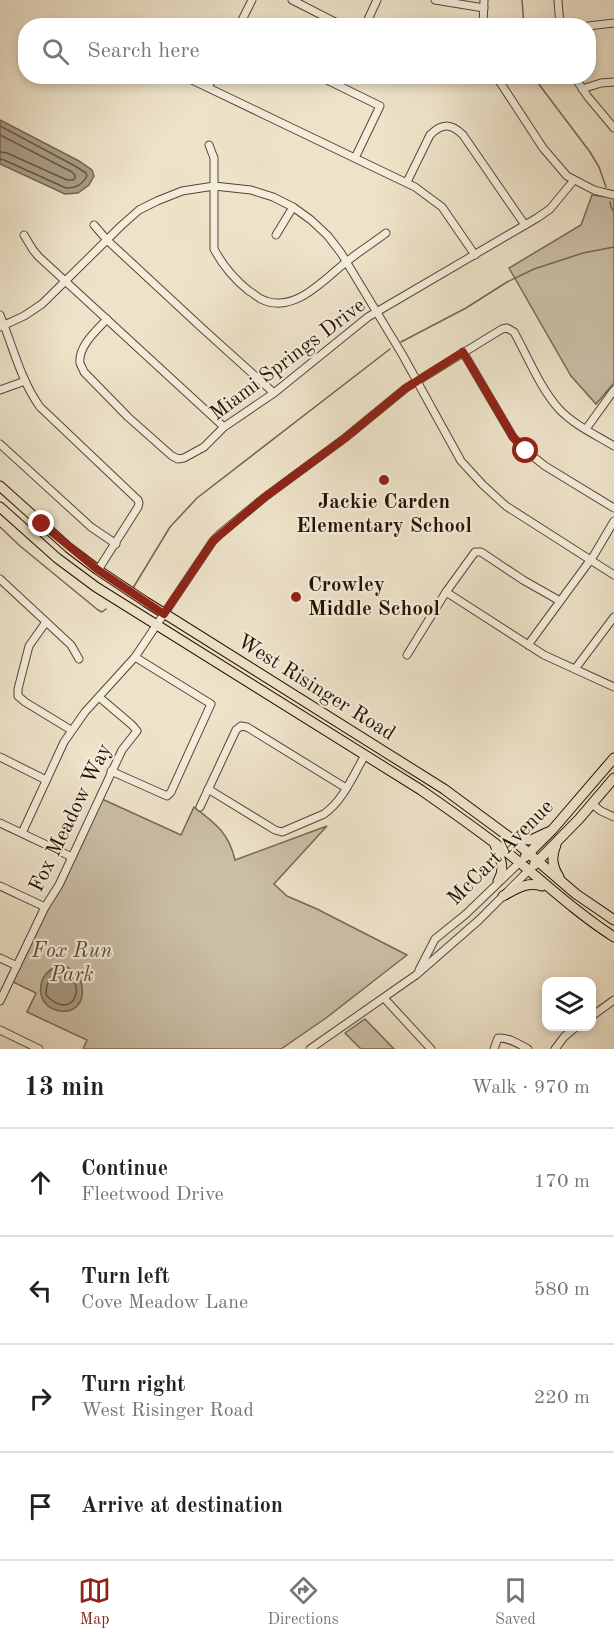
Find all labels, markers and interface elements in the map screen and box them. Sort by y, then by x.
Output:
search box [18,18,596,84]
icon: search [39,35,72,68]
text: Search here [87,40,200,62]
street label: Miami Springs Drive [207,295,369,425]
route start [512,437,538,463]
marker: Jackie Carden Elementary School [377,473,391,487]
place label: Jackie Carden Elementary School [296,492,472,537]
route end [28,510,54,536]
place label: Crowley Middle School [308,575,440,620]
marker: Crowley Middle School [289,590,303,604]
street label: West Risinger Road [233,631,399,745]
street label: Fox Meadow Way [26,741,116,895]
street label: McCart Avenue [444,796,558,910]
park label: Fox Run Park [31,941,112,986]
map controls [542,977,596,1031]
button: layers [542,977,596,1031]
text: 13 min [24,1075,104,1101]
text: Walk · 970 m [471,1078,590,1098]
text: Continue [81,1158,168,1180]
icon: ahead [24,1166,57,1199]
text: 170 m [534,1172,590,1192]
text: Fleetwood Drive [81,1185,224,1205]
text: Turn left [81,1266,170,1288]
icon: left [24,1274,57,1307]
text: 580 m [534,1280,590,1300]
text: Cove Meadow Lane [81,1293,248,1313]
text: Turn right [81,1374,185,1396]
icon: right [24,1382,57,1415]
text: 220 m [534,1388,590,1408]
text: West Risinger Road [81,1401,254,1421]
icon: arrive [24,1490,57,1523]
text: Arrive at destination [81,1495,283,1517]
tab: Map [78,1574,111,1630]
tab: Directions [268,1574,339,1630]
tab: Saved [495,1574,536,1630]

